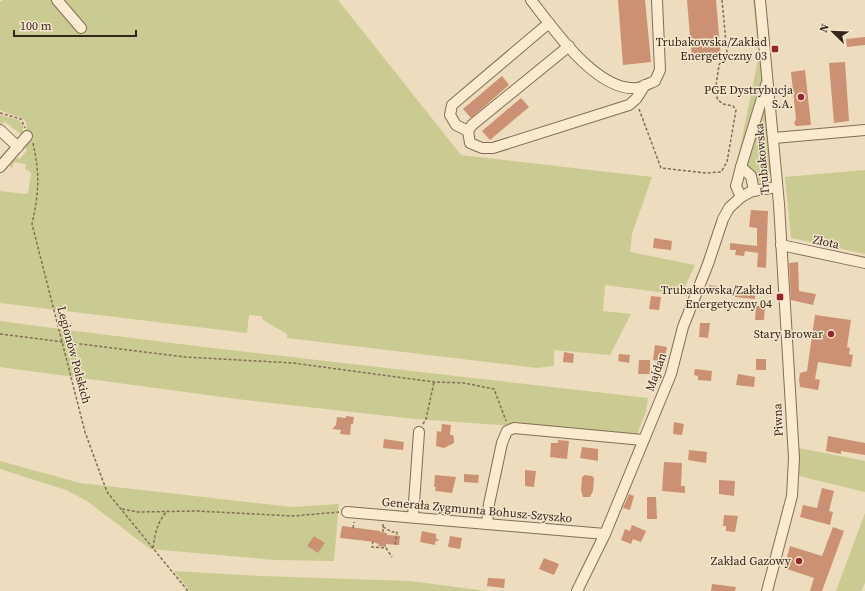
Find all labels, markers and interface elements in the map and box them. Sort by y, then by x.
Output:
scale bar [14,12,136,38]
north arrow [813,12,853,52]
text: 100 m [20,18,52,34]
text: N [816,22,833,35]
place label: Trubakowska/Zakład Energetyczny 03 [656,34,767,64]
marker: Trubakowska/Zakład Energetyczny 03 [770,44,780,54]
place label: PGE Dystrybucja S.A. [704,82,794,112]
marker: PGE Dystrybucja S.A. [796,92,806,102]
street label: Trubakowska [751,122,773,195]
street label: Złota [811,231,842,253]
place label: Trubakowska/Zakład Energetyczny 04 [661,282,772,312]
marker: Trubakowska/Zakład Energetyczny 04 [775,292,785,302]
street label: Legionów Polskich [53,304,95,406]
place label: Stary Browar [754,326,823,342]
marker: Stary Browar [826,329,836,339]
street label: Majdan [642,350,670,394]
street label: Piwna [769,402,787,437]
street label: Generała Zygmunta Bohusz-Szyszko [381,494,573,526]
place label: Zakład Gazowy [711,553,792,569]
marker: Zakład Gazowy [794,556,804,566]

